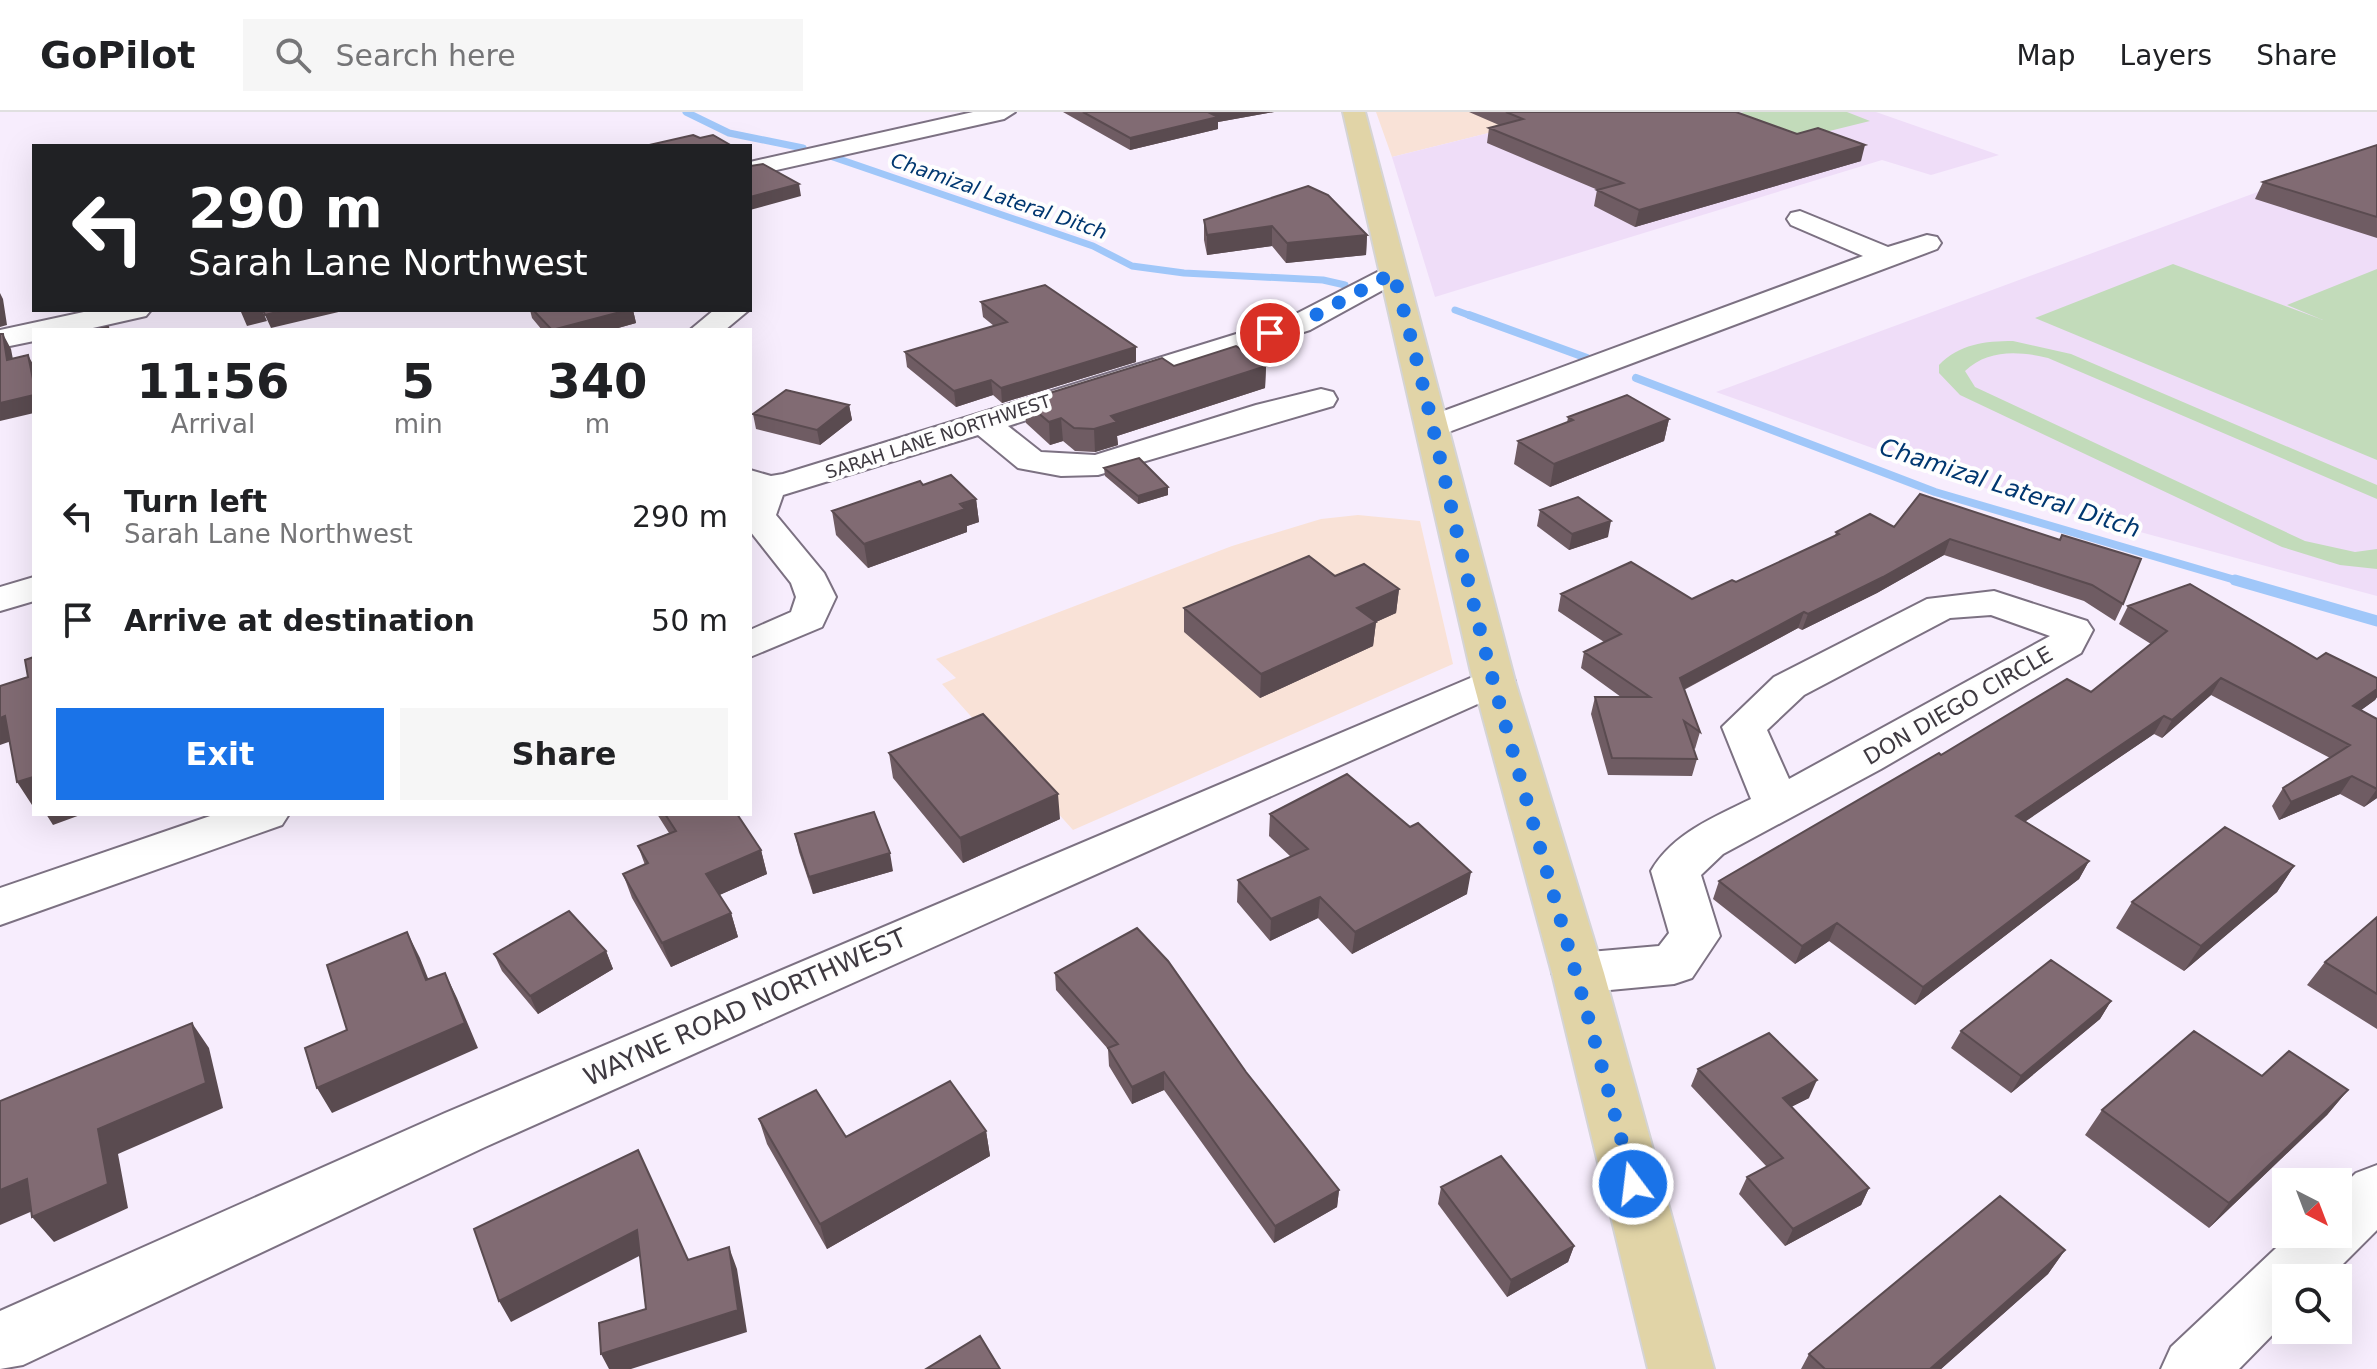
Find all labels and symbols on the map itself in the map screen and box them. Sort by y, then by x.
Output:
water label: Chamizal Lateral Ditch [888,148,1110,244]
pin [1236,299,1304,367]
street label: SARAH LANE NORTHWEST [823,390,1054,483]
water label: Chamizal Lateral Ditch [1876,433,2144,543]
street label: DON DIEGO CIRCLE [1859,641,2057,770]
street label: WAYNE ROAD NORTHWEST [579,922,911,1092]
position arrow [1591,1142,1675,1226]
north arrow [2272,1168,2352,1248]

